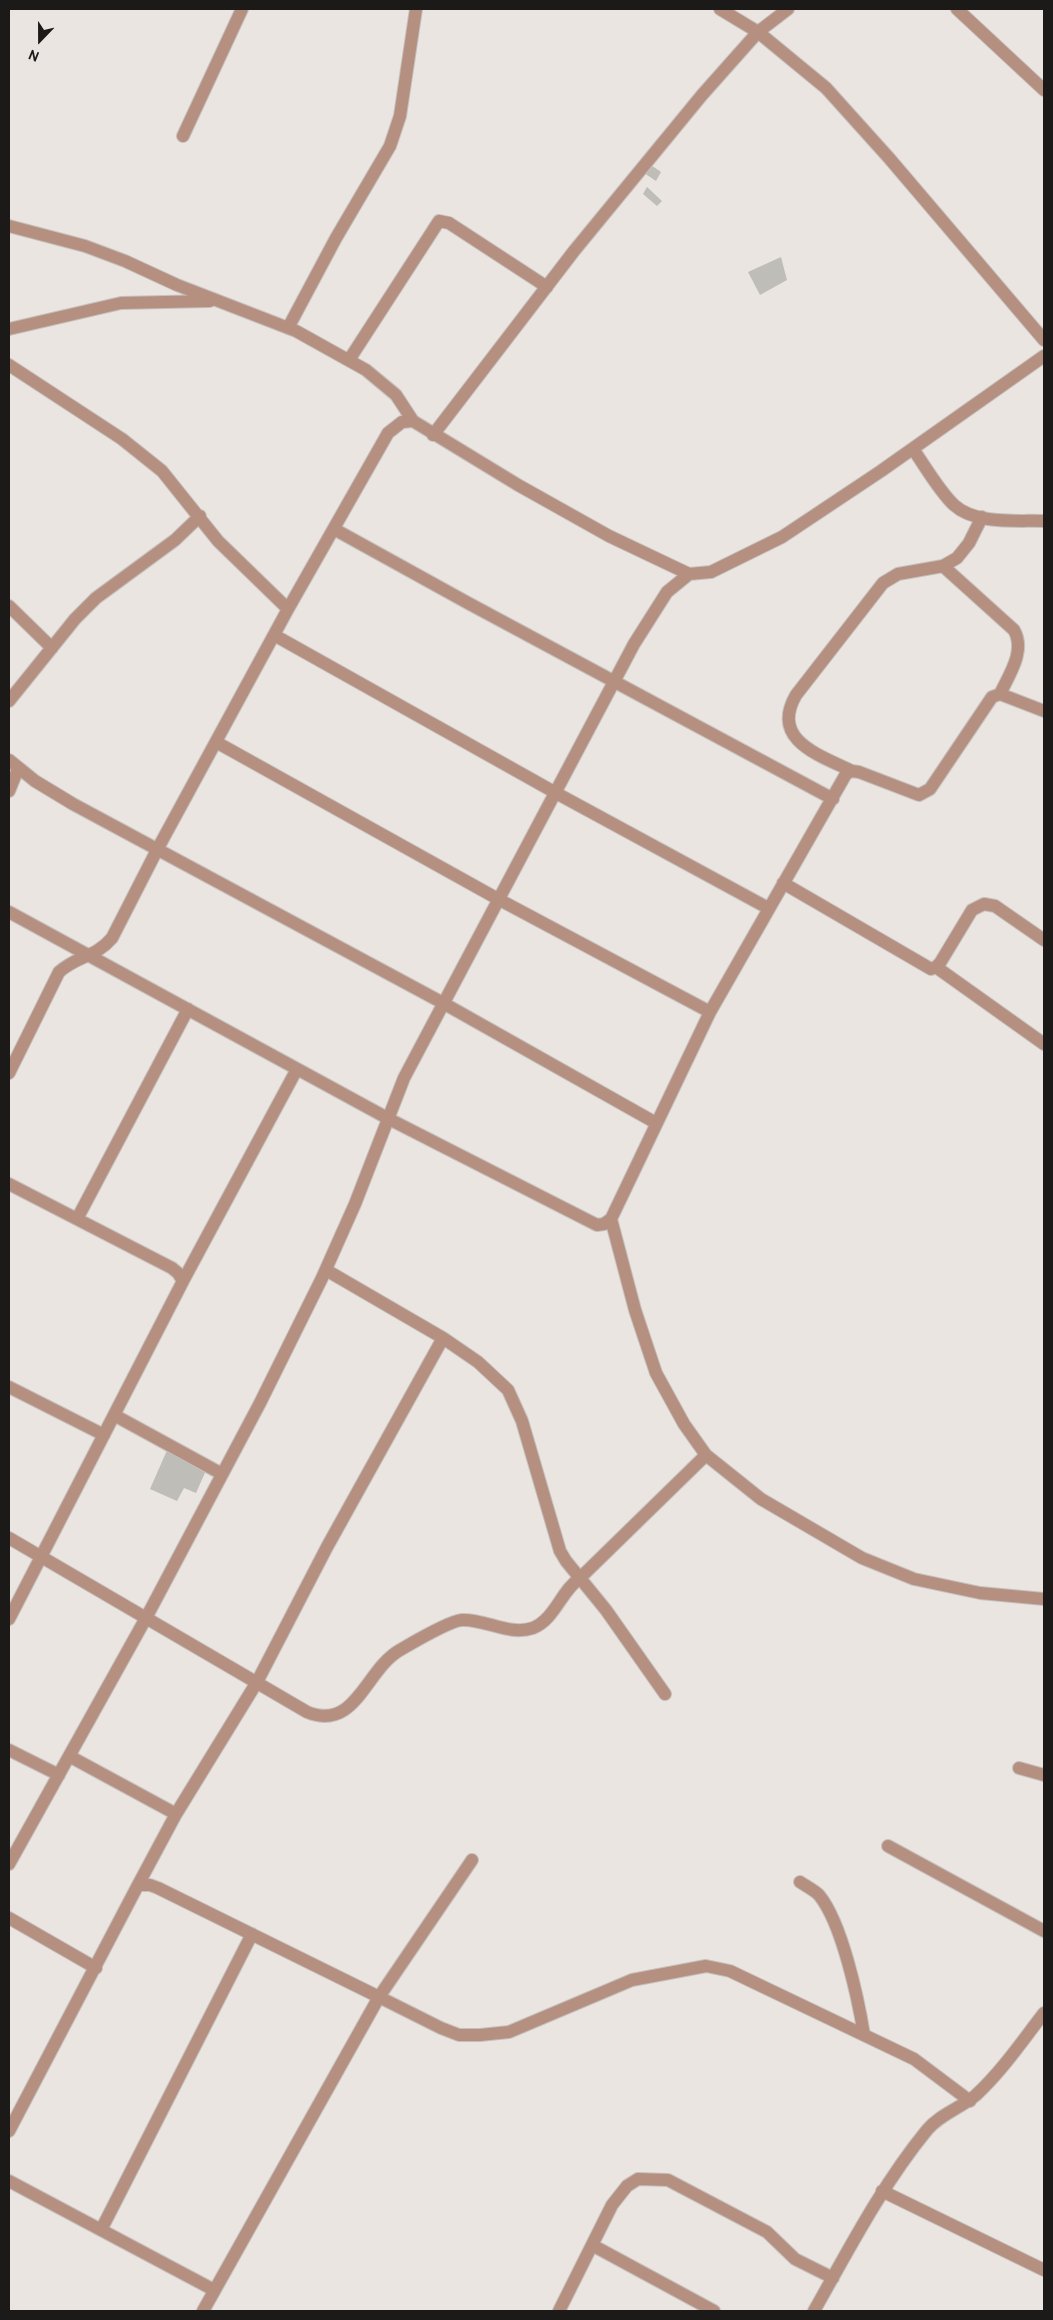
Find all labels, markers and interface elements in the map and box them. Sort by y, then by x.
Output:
north arrow [15,15,65,65]
text: N [26,45,42,64]

